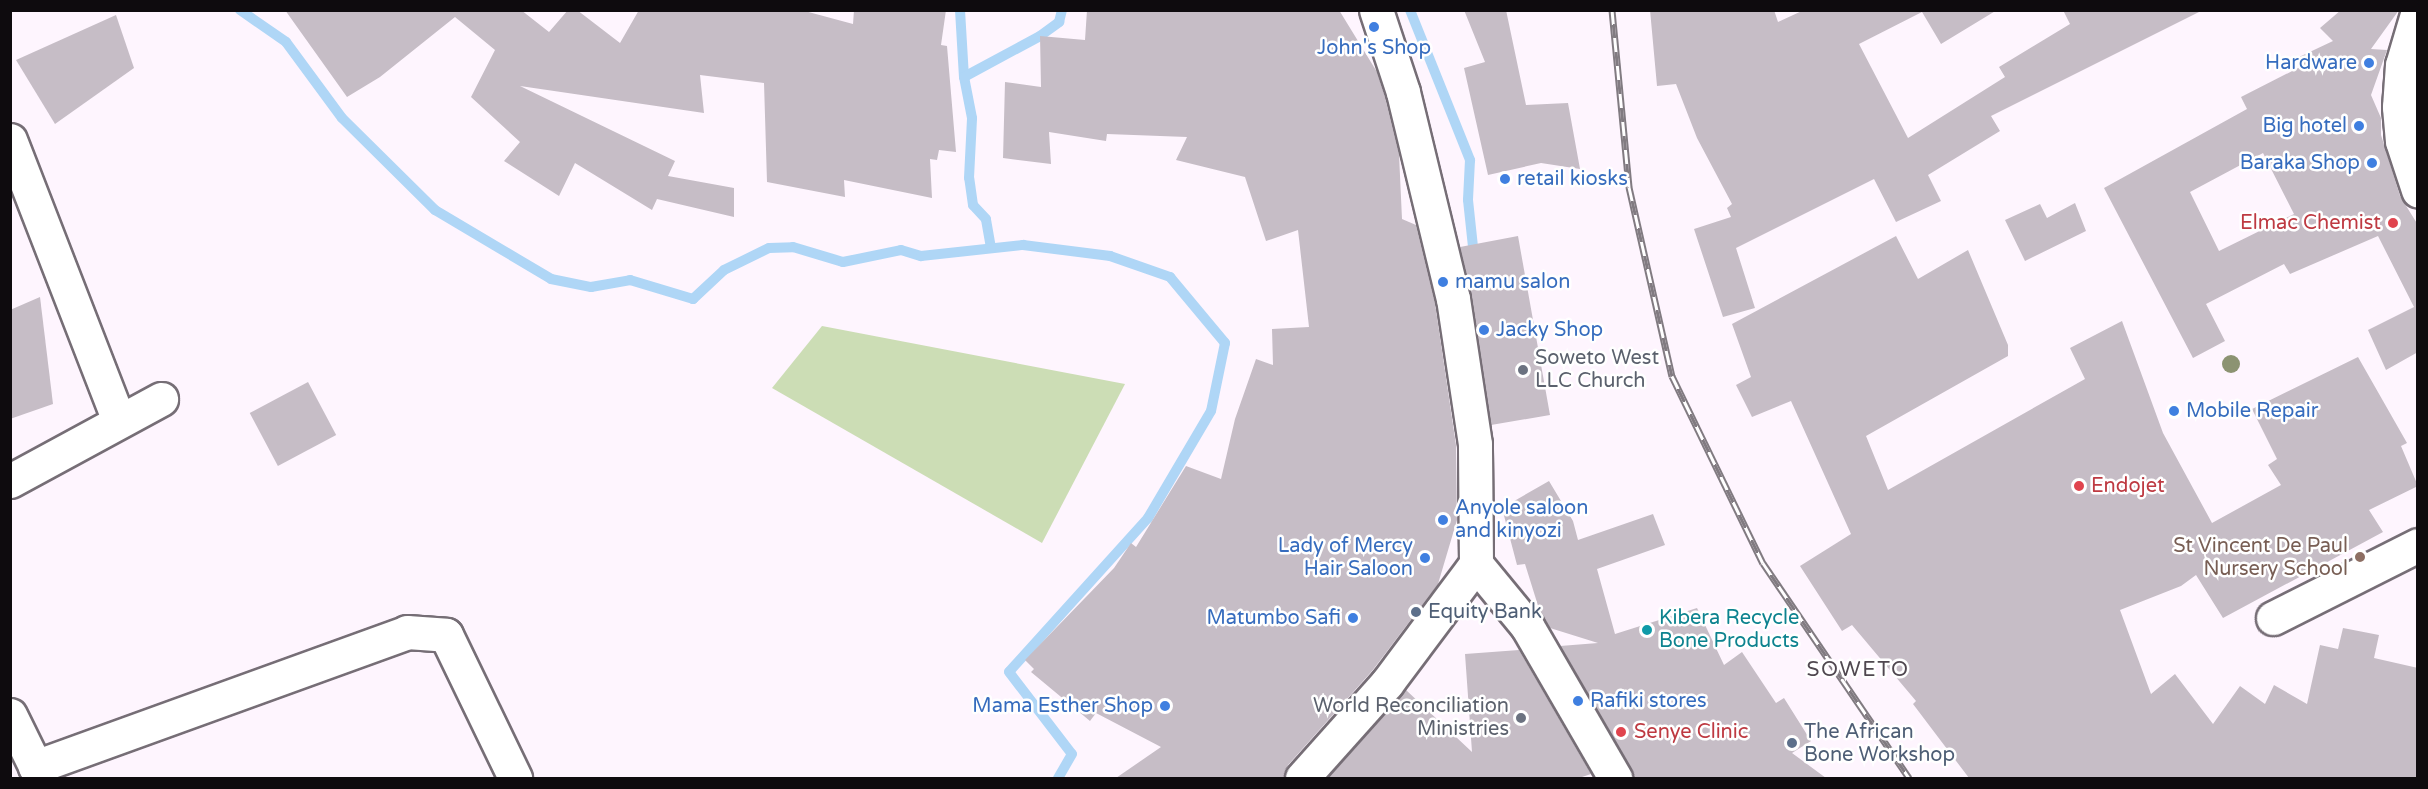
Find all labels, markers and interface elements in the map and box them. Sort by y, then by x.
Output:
marker: John's Shop [1367,20,1381,34]
place label: John's Shop [1317,36,1431,60]
place label: Hardware [2265,51,2357,75]
marker: Hardware [2362,56,2376,70]
place label: Big hotel [2262,114,2347,138]
marker: Big hotel [2352,119,2366,133]
place label: Baraka Shop [2240,151,2360,175]
marker: Baraka Shop [2365,156,2379,170]
place label: retail kiosks [1517,167,1628,191]
marker: retail kiosks [1498,172,1512,186]
place label: Elmac Chemist [2240,211,2381,235]
marker: Elmac Chemist [2386,216,2400,230]
place label: mamu salon [1455,270,1570,294]
marker: mamu salon [1436,275,1450,289]
place label: Jacky Shop [1496,318,1603,342]
marker: Jacky Shop [1477,323,1491,337]
place label: Soweto West LLC Church [1535,346,1659,393]
marker: Soweto West LLC Church [1516,363,1530,377]
place label: Mobile Repair [2186,399,2318,423]
marker: Mobile Repair [2167,404,2181,418]
place label: Endojet [2091,474,2165,498]
marker: Endojet [2072,479,2086,493]
place label: Anyole saloon and kinyozi [1455,496,1588,543]
marker: Anyole saloon and kinyozi [1436,513,1450,527]
place label: Lady of Mercy Hair Saloon [1278,534,1413,581]
place label: St Vincent De Paul Nursery School [2173,534,2348,581]
marker: St Vincent De Paul Nursery School [2353,550,2367,564]
marker: Lady of Mercy Hair Saloon [1418,551,1432,565]
place label: Equity Bank [1428,600,1542,624]
marker: Equity Bank [1409,605,1423,619]
place label: Matumbo Safi [1206,606,1341,630]
place label: Kibera Recycle Bone Products [1659,606,1799,653]
marker: Matumbo Safi [1346,611,1360,625]
marker: Kibera Recycle Bone Products [1640,623,1654,637]
district label: SOWETO [1807,657,1909,683]
place label: Rafiki stores [1590,689,1706,713]
place label: Mama Esther Shop [972,694,1153,718]
place label: World Reconciliation Ministries [1313,694,1509,741]
marker: Rafiki stores [1571,694,1585,708]
marker: Mama Esther Shop [1158,699,1172,713]
marker: World Reconciliation Ministries [1514,711,1528,725]
place label: Senye Clinic [1634,720,1748,744]
place label: The African Bone Workshop [1804,720,1955,767]
marker: Senye Clinic [1612,723,1630,741]
marker: The African Bone Workshop [1785,736,1799,750]

